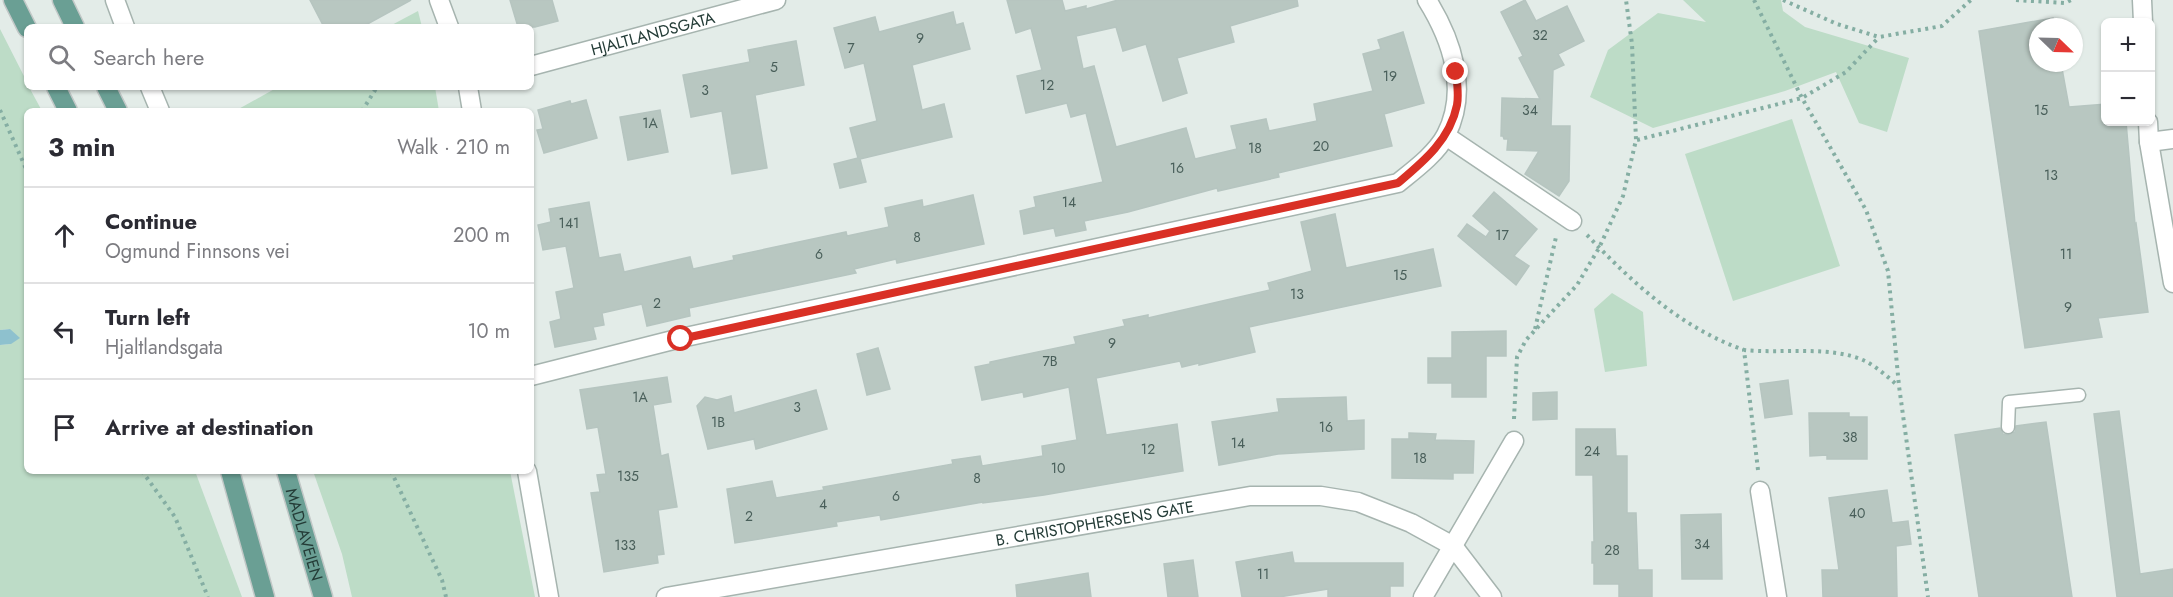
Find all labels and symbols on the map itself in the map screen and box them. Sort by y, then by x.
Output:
street label: HJALTLANDSGATA [588,5,718,61]
north arrow [2029,18,2083,72]
house number: 32 [1532,25,1548,45]
house number: 9 [916,28,924,48]
house number: 7 [847,38,855,58]
house number: 5 [770,57,778,77]
route end [1442,58,1468,84]
house number: 19 [1383,66,1397,86]
house number: 12 [1040,75,1054,95]
house number: 3 [701,80,709,100]
house number: 34 [1522,100,1538,120]
house number: 15 [2034,100,2048,120]
house number: 1A [642,113,659,133]
house number: 20 [1313,136,1329,156]
house number: 18 [1248,138,1262,158]
house number: 16 [1170,158,1184,178]
house number: 13 [2044,165,2058,185]
house number: 14 [1062,192,1076,212]
house number: 141 [559,213,579,233]
house number: 17 [1495,225,1509,245]
house number: 8 [913,227,921,247]
house number: 6 [815,244,823,264]
house number: 11 [2060,244,2072,264]
house number: 15 [1393,265,1407,285]
house number: 13 [1290,284,1304,304]
house number: 2 [653,293,661,313]
house number: 9 [2064,297,2072,317]
route start [667,325,693,351]
house number: 9 [1108,333,1116,353]
house number: 7B [1042,351,1058,371]
house number: 1A [632,387,649,407]
house number: 3 [793,397,801,417]
house number: 1B [711,412,725,432]
house number: 16 [1319,417,1333,437]
house number: 38 [1842,427,1858,447]
house number: 14 [1231,433,1245,453]
house number: 12 [1141,439,1155,459]
house number: 24 [1584,441,1600,461]
house number: 18 [1413,448,1427,468]
house number: 10 [1051,458,1065,478]
house number: 135 [617,466,639,486]
house number: 8 [973,468,981,488]
street label: MADLAVEIEN [280,485,329,583]
house number: 6 [892,486,900,506]
house number: 4 [819,494,827,514]
street label: B. CHRISTOPHERSENS GATE [994,494,1196,551]
house number: 40 [1849,503,1865,523]
house number: 2 [745,506,753,526]
house number: 34 [1694,534,1710,554]
house number: 133 [614,535,636,555]
house number: 28 [1604,540,1620,560]
house number: 11 [1257,564,1269,584]

